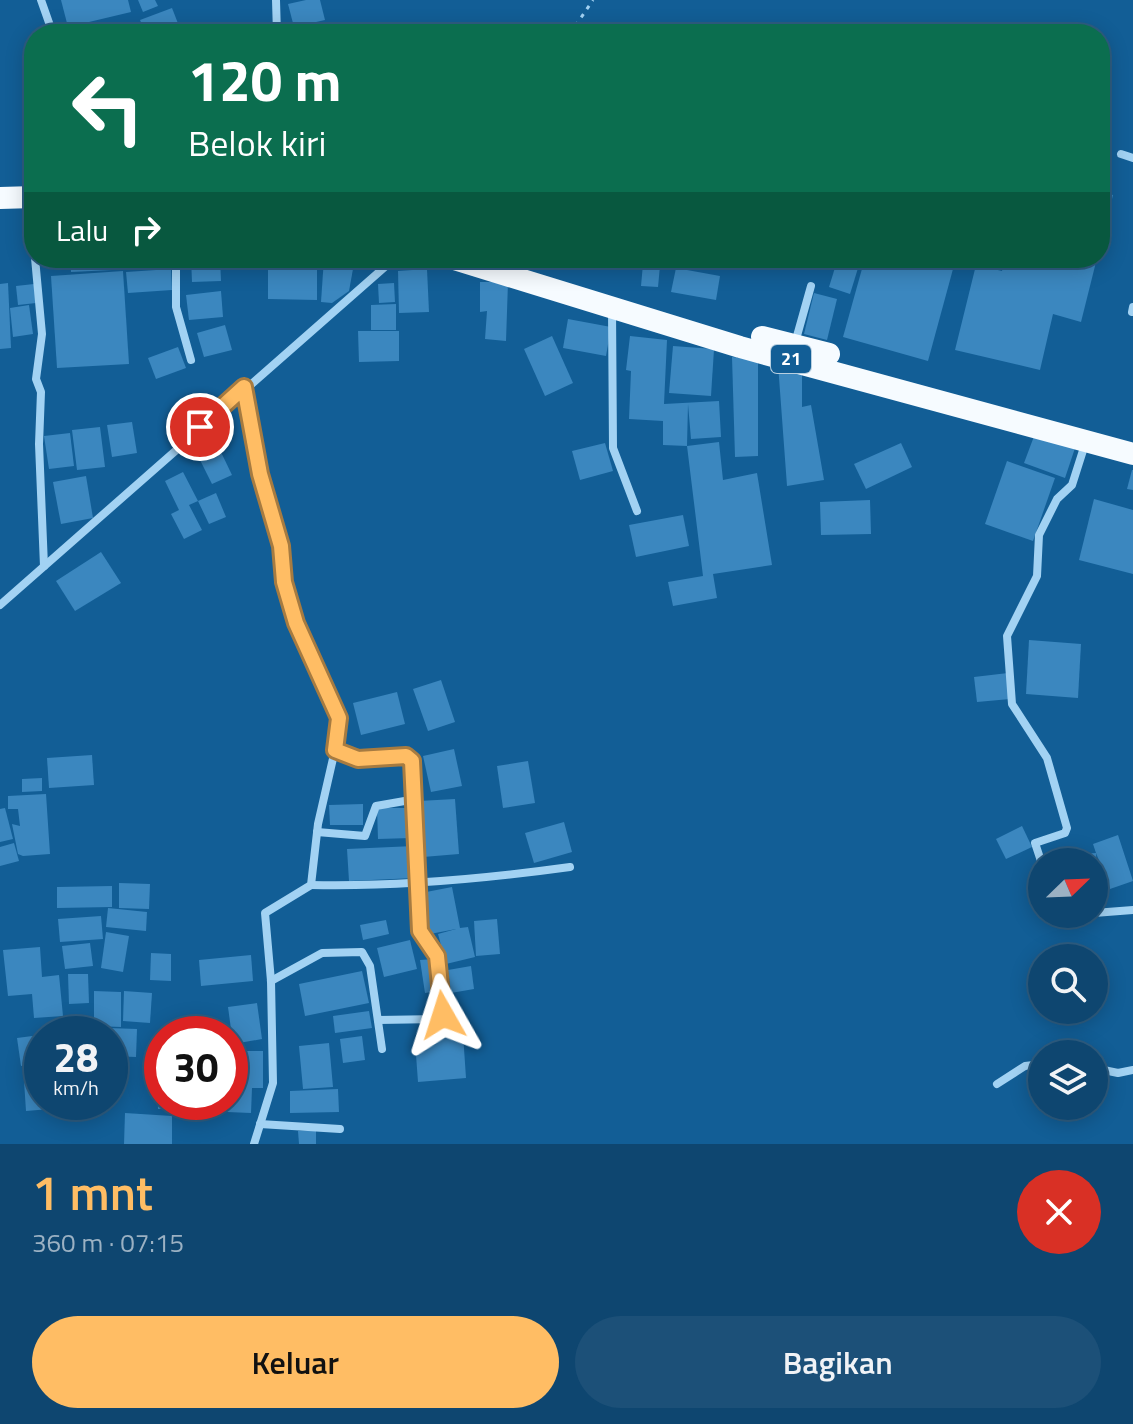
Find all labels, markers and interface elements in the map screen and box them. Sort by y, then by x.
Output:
text: 120 m [188,38,341,123]
icon: left [56,56,160,160]
text: Belok kiri [188,115,326,170]
text: Lalu [56,207,108,253]
icon: right [124,208,168,252]
road number: 21 [771,345,811,373]
pin [166,393,234,461]
icon: arrive [178,405,222,449]
north arrow [1028,848,1108,928]
map controls [1028,848,1108,1120]
button: search [1028,944,1108,1024]
position arrow [401,973,485,1057]
speed limit sign: 30 [144,1016,248,1120]
text: 28 [54,1027,98,1088]
button: layers [1028,1040,1108,1120]
text: km/h [53,1072,99,1103]
text: 1 mnt [32,1156,153,1229]
button: close [1017,1170,1101,1254]
text: 360 m · 07:15 [32,1223,184,1262]
button: Keluar [32,1316,559,1408]
button: Bagikan [575,1316,1101,1408]

